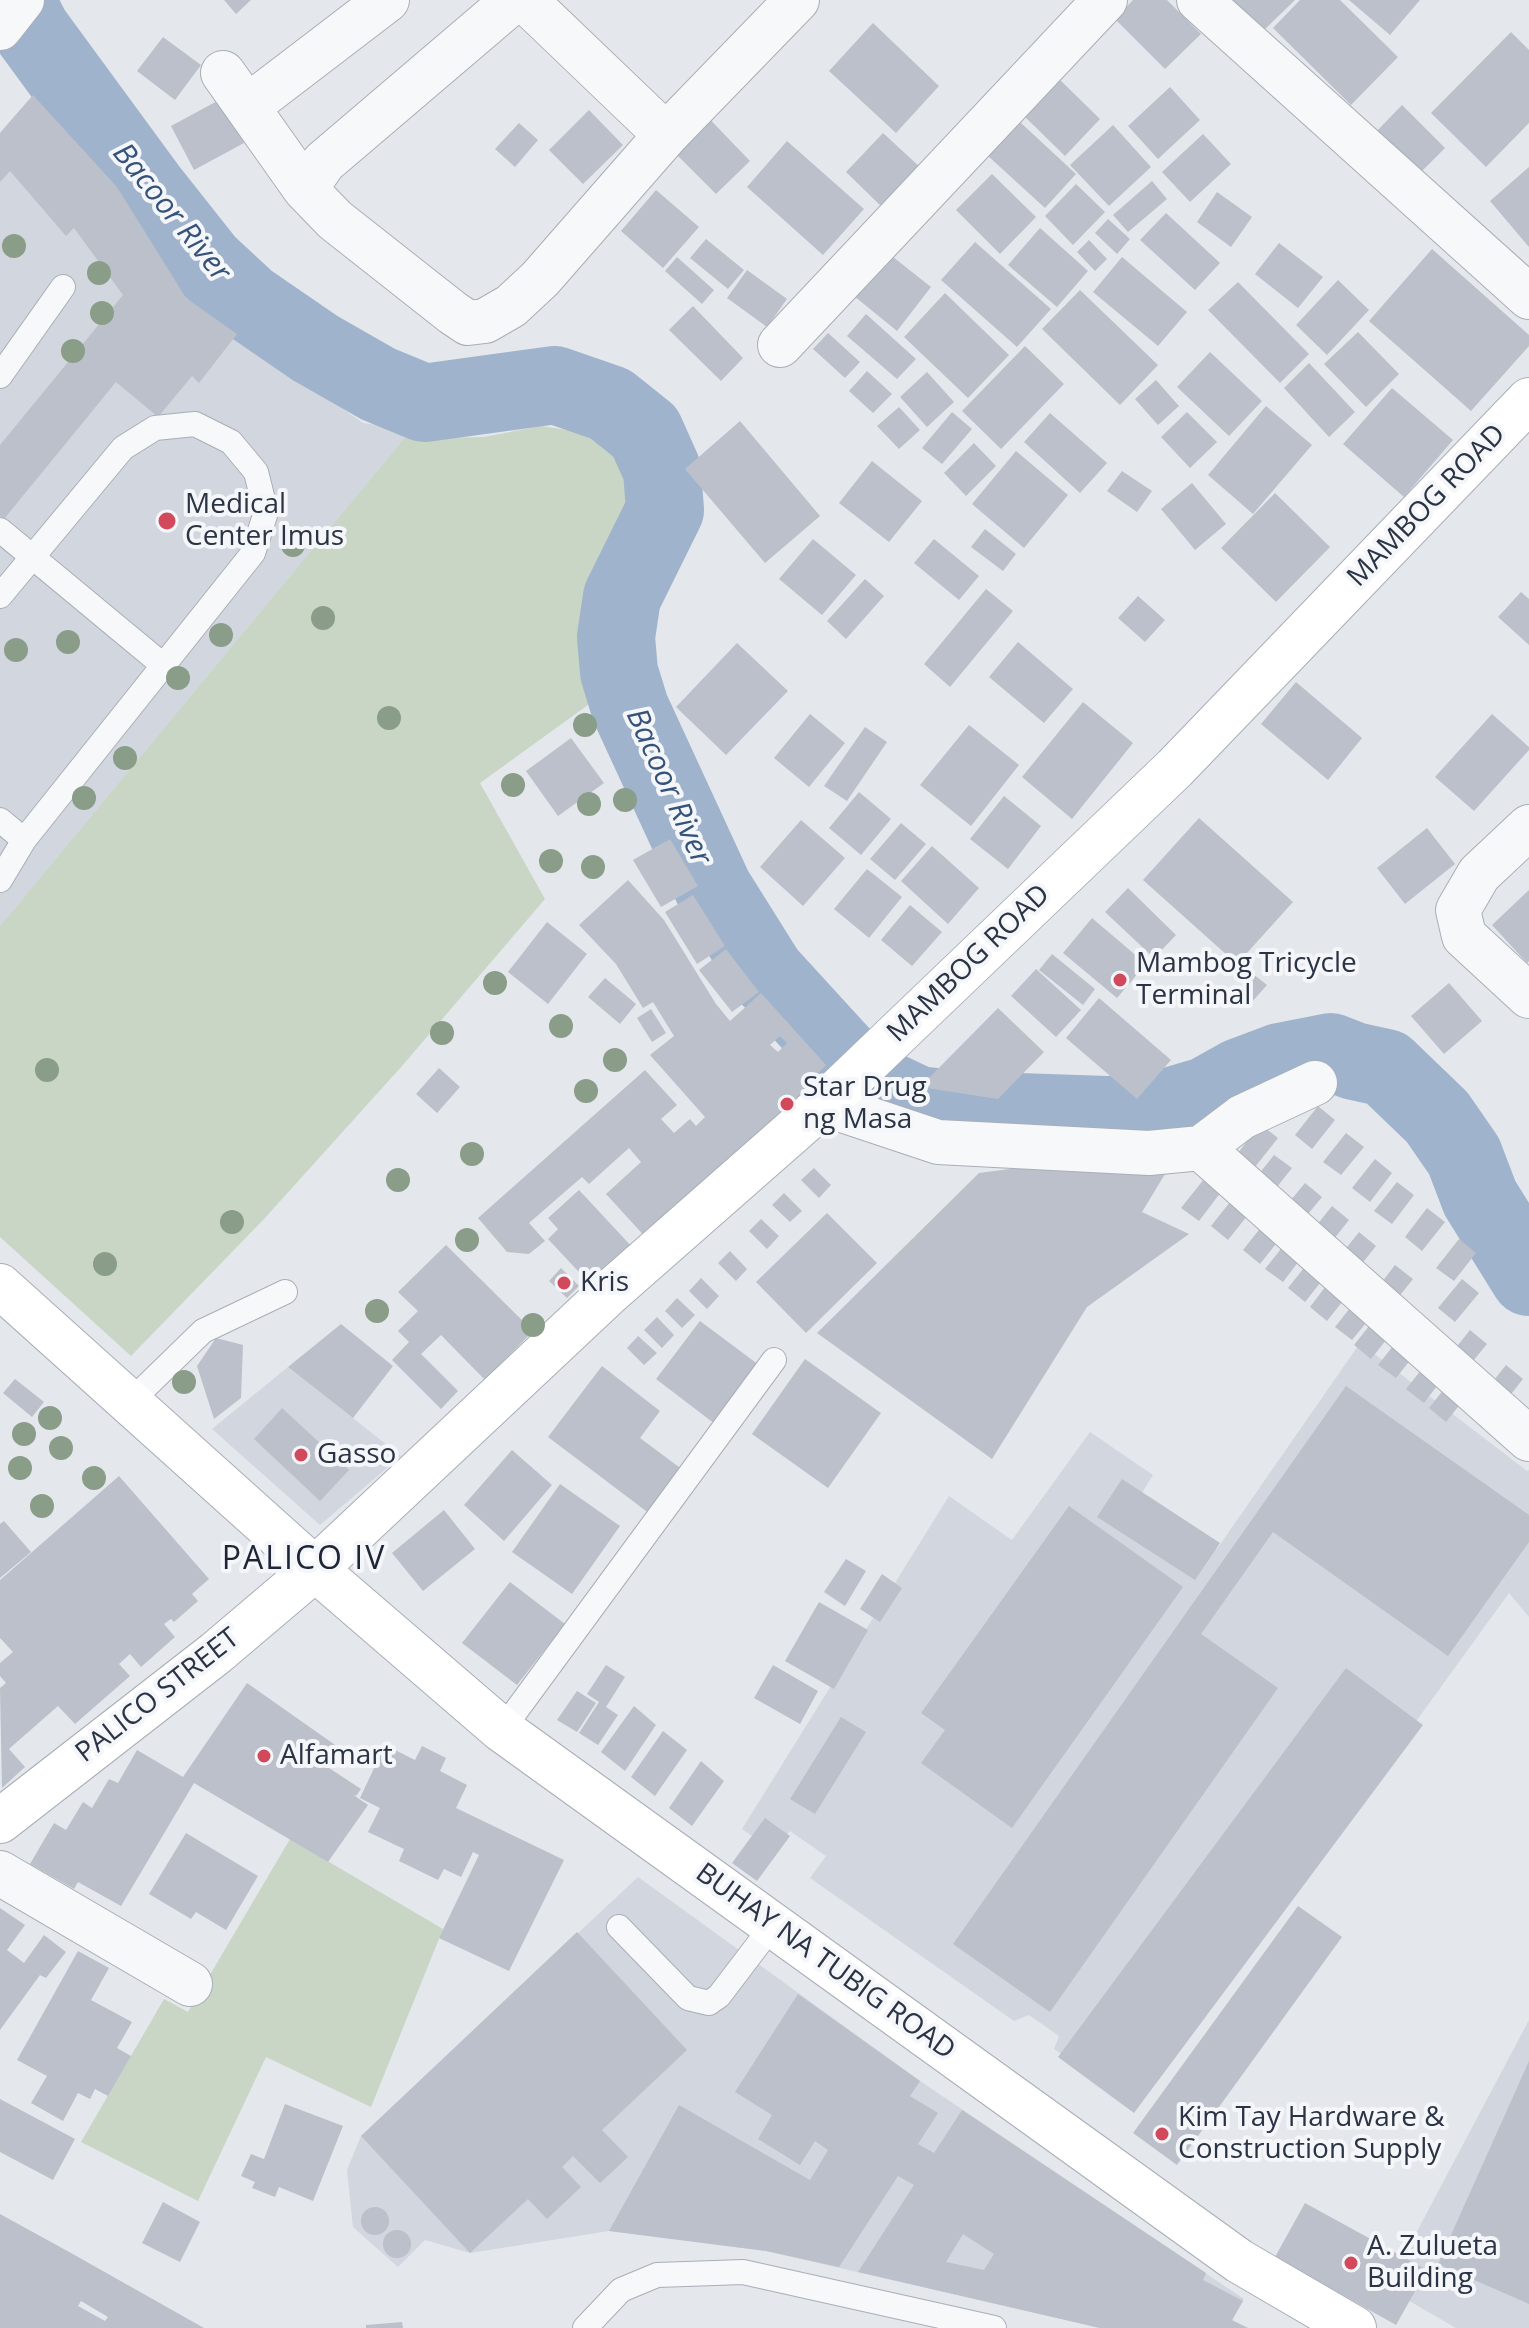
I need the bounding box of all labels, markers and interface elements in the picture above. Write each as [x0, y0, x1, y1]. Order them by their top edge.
water label: Bacoor River [104, 137, 238, 289]
street label: MAMBOG ROAD [1341, 418, 1513, 594]
place label: Medical Center Imus [185, 488, 344, 554]
marker: Medical Center Imus [156, 510, 178, 532]
water label: Bacoor River [618, 703, 718, 871]
street label: MAMBOG ROAD [881, 878, 1057, 1050]
place label: Mambog Tricycle Terminal [1136, 947, 1357, 1013]
marker: Mambog Tricycle Terminal [1111, 971, 1129, 989]
place label: Star Drug ng Masa [803, 1071, 927, 1137]
marker: Star Drug ng Masa [778, 1095, 796, 1113]
place label: Kris [580, 1266, 629, 1300]
marker: Kris [555, 1274, 573, 1292]
place label: Gasso [317, 1438, 396, 1472]
marker: Gasso [292, 1446, 310, 1464]
district label: PALICO IV [222, 1541, 386, 1579]
street label: PALICO STREET [70, 1622, 246, 1770]
place label: Alfamart [280, 1739, 393, 1773]
marker: Alfamart [255, 1747, 273, 1765]
street label: BUHAY NA TUBIG ROAD [689, 1857, 961, 2067]
place label: Kim Tay Hardware & Construction Supply [1178, 2101, 1445, 2167]
marker: Kim Tay Hardware & Construction Supply [1153, 2125, 1171, 2143]
place label: A. Zulueta Building [1367, 2230, 1498, 2296]
marker: A. Zulueta Building [1342, 2254, 1360, 2272]

